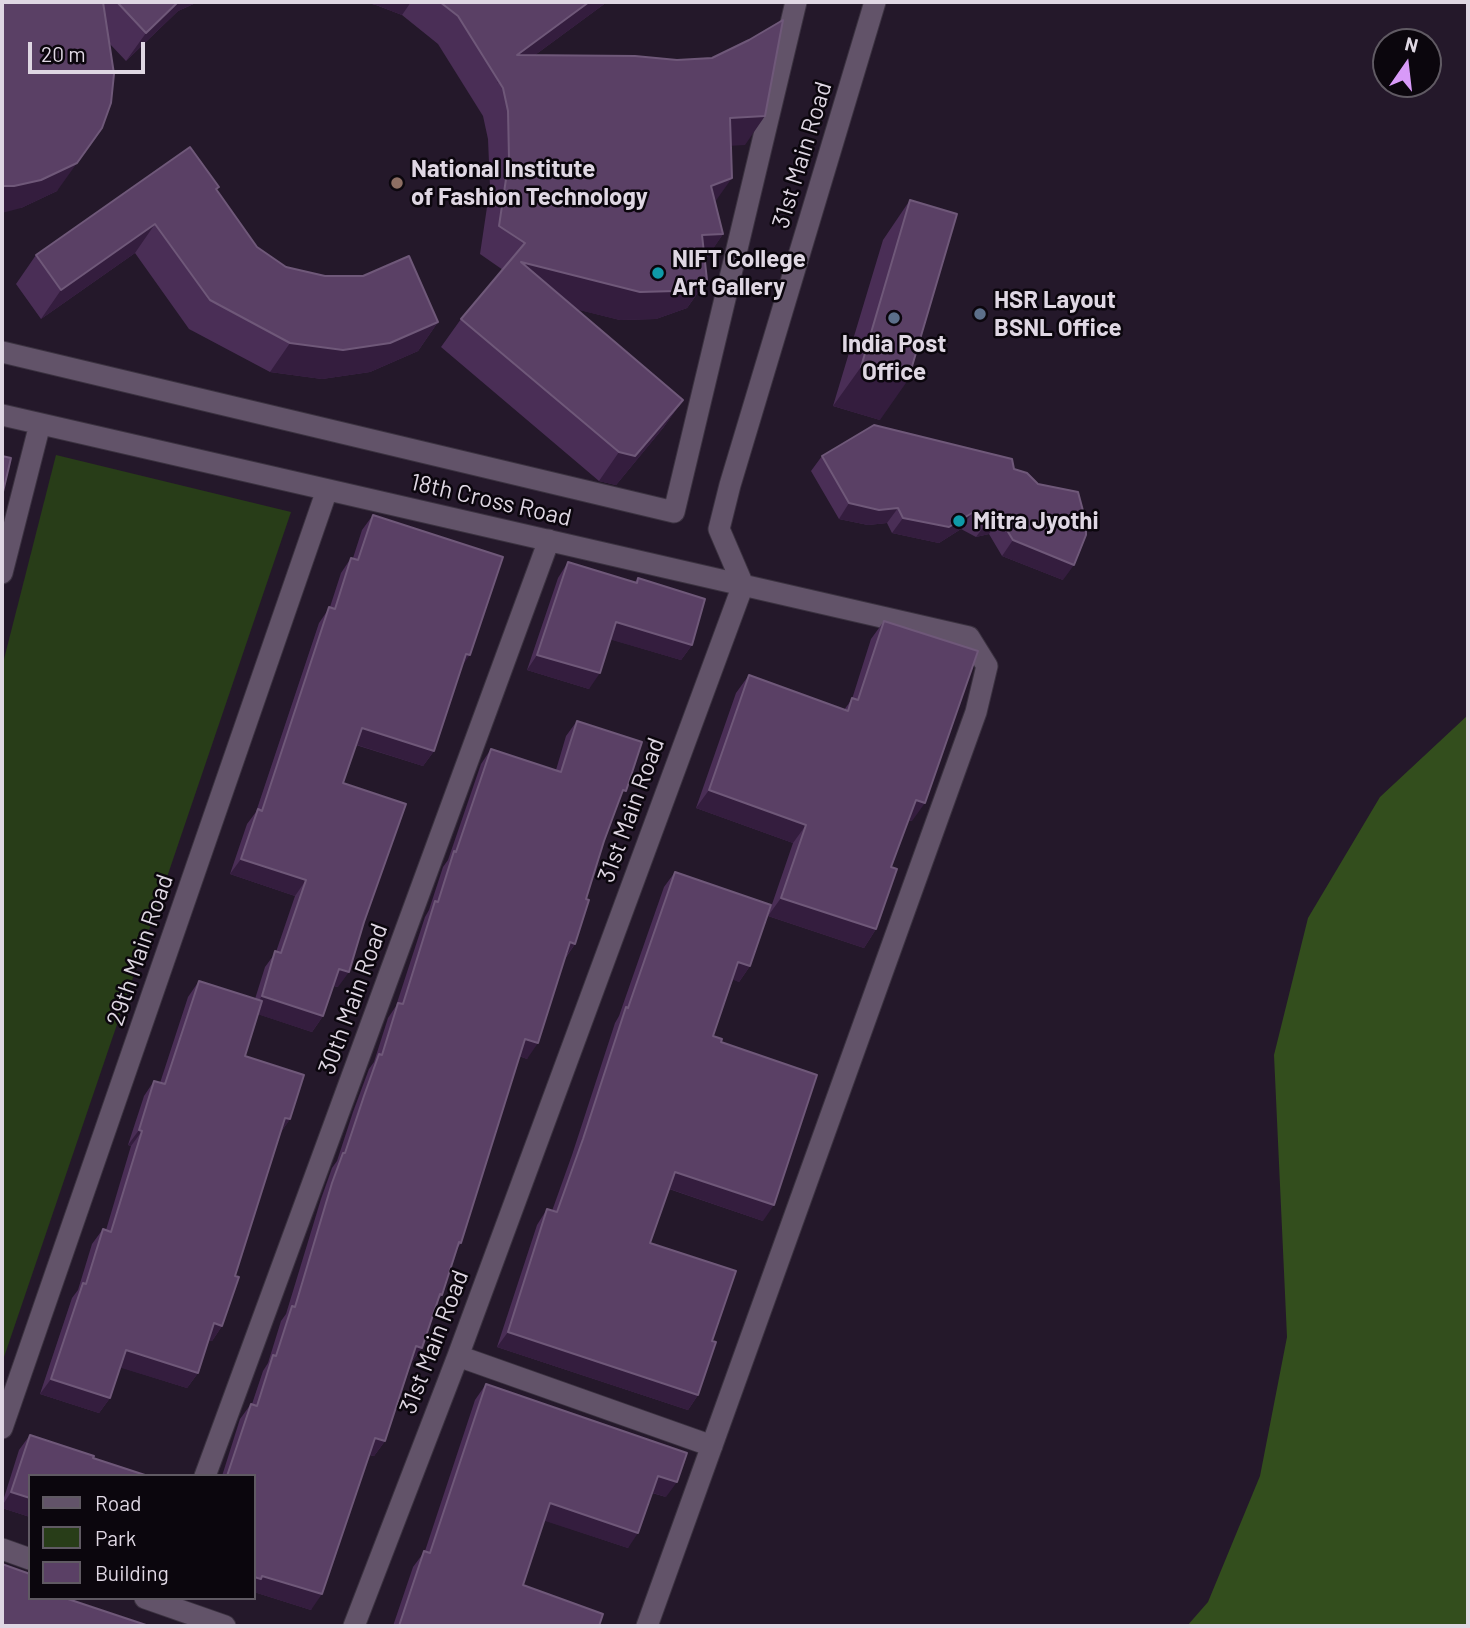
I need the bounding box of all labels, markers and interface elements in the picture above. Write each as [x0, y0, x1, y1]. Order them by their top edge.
scale bar [32, 28, 149, 72]
north arrow [1372, 28, 1442, 98]
text: N [1403, 31, 1421, 57]
text: 20 m [41, 41, 86, 66]
street label: 31st Main Road [766, 78, 838, 232]
place label: National Institute of Fashion Technology [411, 155, 648, 211]
marker: National Institute of Fashion Technology [389, 175, 405, 191]
place label: NIFT College Art Gallery [672, 245, 806, 301]
marker: NIFT College Art Gallery [650, 265, 666, 281]
place label: HSR Layout BSNL Office [994, 286, 1122, 342]
marker: HSR Layout BSNL Office [972, 306, 988, 322]
marker: India Post Office [886, 310, 902, 326]
place label: India Post Office [842, 330, 946, 386]
street label: 18th Cross Road [408, 467, 574, 533]
place label: Mitra Jyothi [973, 507, 1099, 535]
marker: Mitra Jyothi [951, 513, 967, 529]
street label: 31st Main Road [591, 734, 671, 886]
street label: 29th Main Road [101, 871, 179, 1029]
street label: 30th Main Road [312, 919, 394, 1079]
street label: 31st Main Road [393, 1266, 475, 1418]
legend [28, 1474, 256, 1600]
text: Road [95, 1490, 141, 1515]
text: Park [95, 1525, 136, 1550]
text: Building [95, 1560, 169, 1585]

